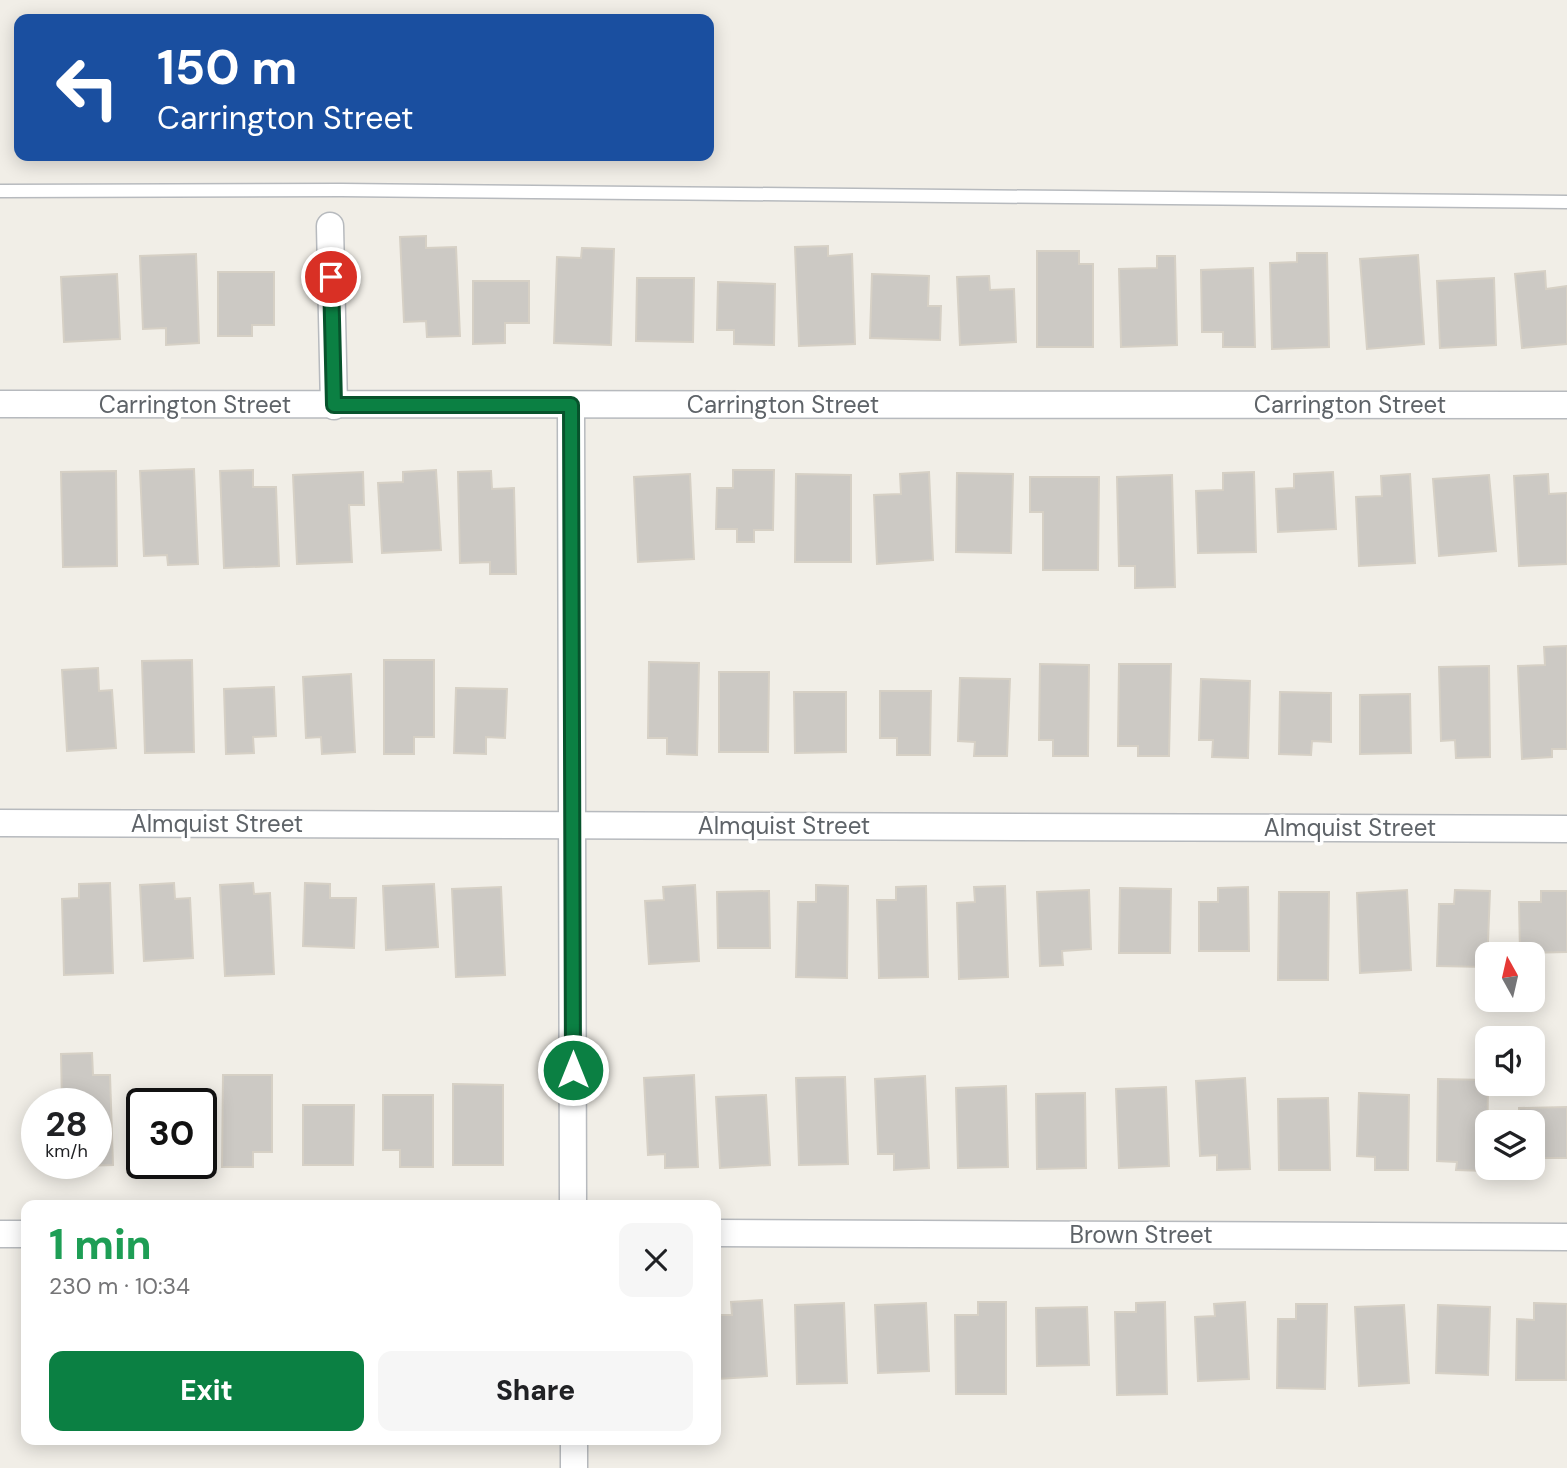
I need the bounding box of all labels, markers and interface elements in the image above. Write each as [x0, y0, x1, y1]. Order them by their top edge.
text: 150 m [157, 35, 297, 99]
icon: left [42, 42, 133, 133]
text: Carrington Street [157, 97, 414, 139]
pin [301, 247, 361, 307]
icon: arrive [312, 258, 350, 296]
street label: Carrington Street [99, 389, 291, 420]
street label: Carrington Street [687, 389, 879, 420]
street label: Carrington Street [1254, 389, 1446, 420]
street label: Almquist Street [131, 808, 303, 839]
street label: Almquist Street [698, 810, 870, 841]
street label: Almquist Street [1264, 812, 1436, 843]
north arrow [1475, 942, 1545, 1012]
map controls [1475, 942, 1545, 1180]
button: sound [1475, 1026, 1545, 1096]
position arrow [536, 1033, 610, 1107]
speed limit sign: 30 [126, 1088, 217, 1179]
text: 28 [45, 1101, 88, 1147]
button: layers [1475, 1110, 1545, 1180]
text: km/h [45, 1139, 88, 1163]
text: 1 min [49, 1217, 152, 1272]
street label: Brown Street [1069, 1219, 1213, 1250]
button: close [619, 1223, 693, 1297]
text: 230 m · 10:34 [49, 1271, 190, 1301]
button: Exit [49, 1351, 364, 1431]
button: Share [378, 1351, 693, 1431]

